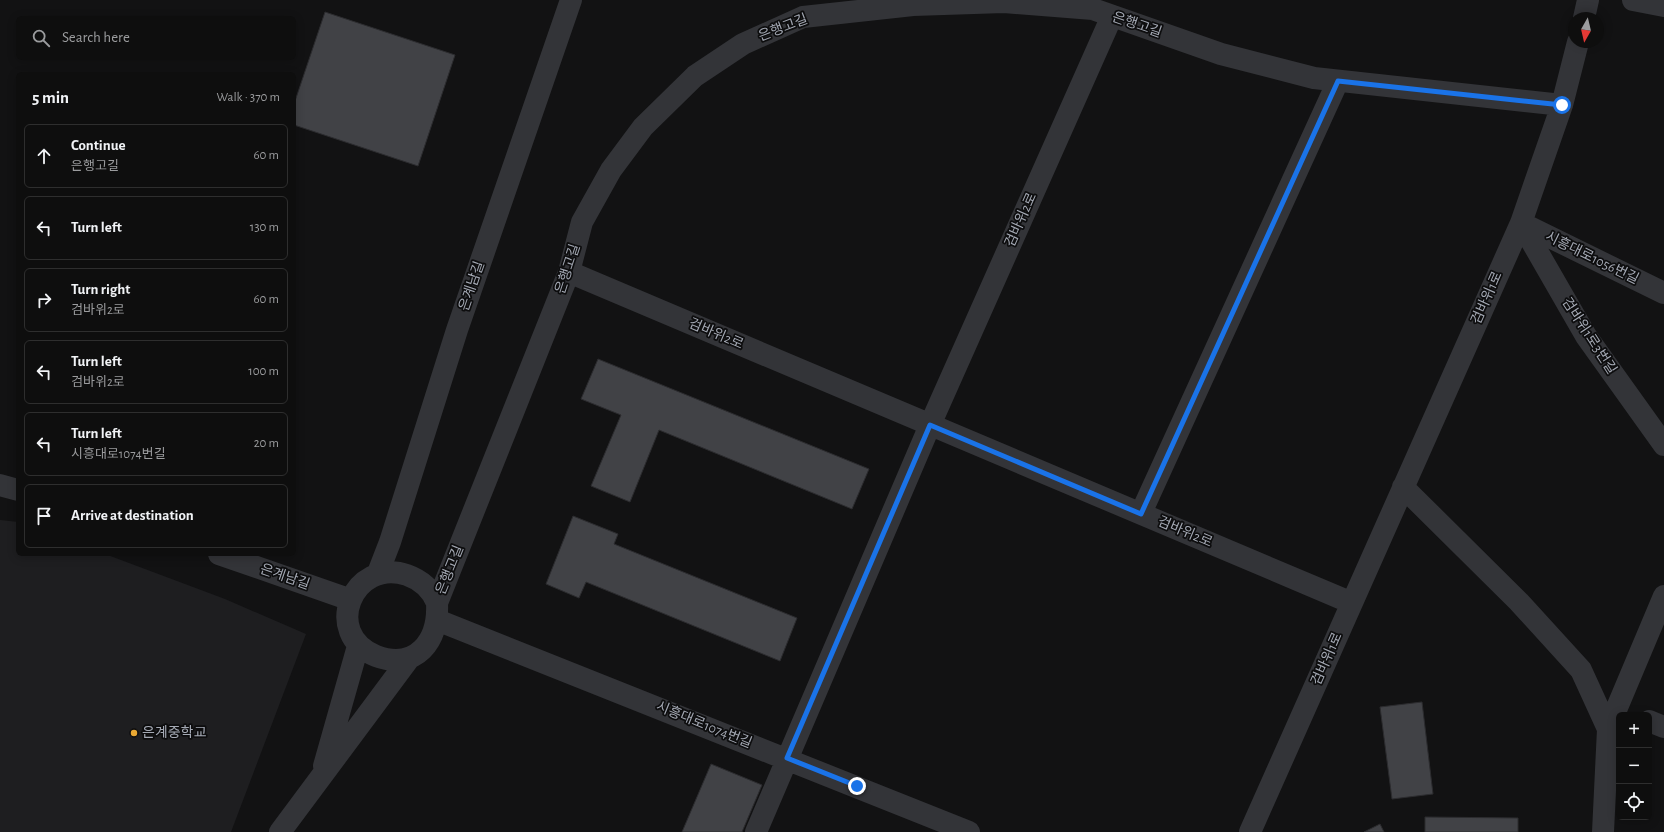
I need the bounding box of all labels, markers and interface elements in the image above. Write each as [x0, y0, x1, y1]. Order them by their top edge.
street label: 은행고길 [1110, 9, 1164, 40]
street label: 은행고길 [756, 11, 810, 44]
north arrow [1568, 12, 1604, 48]
search box [16, 16, 296, 60]
icon: search [30, 27, 52, 49]
text: Search here [62, 30, 130, 45]
text: 5 min [32, 89, 69, 106]
text: Walk · 370 m [216, 91, 280, 104]
route start [1553, 96, 1571, 114]
text: Continue [71, 138, 126, 153]
icon: ahead [33, 145, 55, 167]
text: 60 m [253, 149, 279, 162]
text: 은행고길 [71, 160, 119, 173]
street label: 검바위2로 [1002, 190, 1039, 249]
icon: left [33, 217, 55, 239]
text: Turn left [71, 220, 122, 235]
text: 130 m [250, 221, 279, 234]
street label: 시흥대로1056번길 [1543, 228, 1641, 287]
street label: 은행고길 [552, 242, 583, 296]
street label: 은계남길 [456, 259, 487, 313]
street label: 검바위1로 [1468, 269, 1505, 327]
text: Turn right [71, 282, 130, 297]
icon: right [33, 289, 55, 311]
text: 60 m [253, 293, 279, 306]
street label: 검바위1로3번길 [1559, 295, 1620, 377]
text: 검바위2로 [71, 304, 125, 317]
street label: 검바위2로 [687, 315, 746, 352]
text: Turn left [71, 354, 122, 369]
icon: left [33, 361, 55, 383]
text: 100 m [248, 365, 279, 378]
text: 검바위2로 [71, 376, 125, 389]
text: Turn left [71, 426, 122, 441]
icon: left [33, 433, 55, 455]
text: 20 m [254, 437, 279, 450]
text: 시흥대로1074번길 [71, 448, 166, 461]
icon: arrive [33, 505, 55, 527]
text: Arrive at destination [71, 508, 194, 523]
street label: 검바위2로 [1156, 513, 1215, 550]
street label: 은행고길 [433, 543, 466, 597]
street label: 은계남길 [258, 561, 312, 592]
street label: 검바위1로 [1308, 630, 1345, 688]
street label: 시흥대로1074번길 [654, 698, 754, 751]
map controls [1616, 712, 1652, 820]
button: + [1616, 712, 1652, 748]
place label: 은계중학교 [142, 724, 207, 740]
marker: 은계중학교 [129, 728, 139, 738]
button: − [1616, 748, 1652, 784]
route end [848, 777, 866, 795]
button: locate [1616, 784, 1652, 820]

